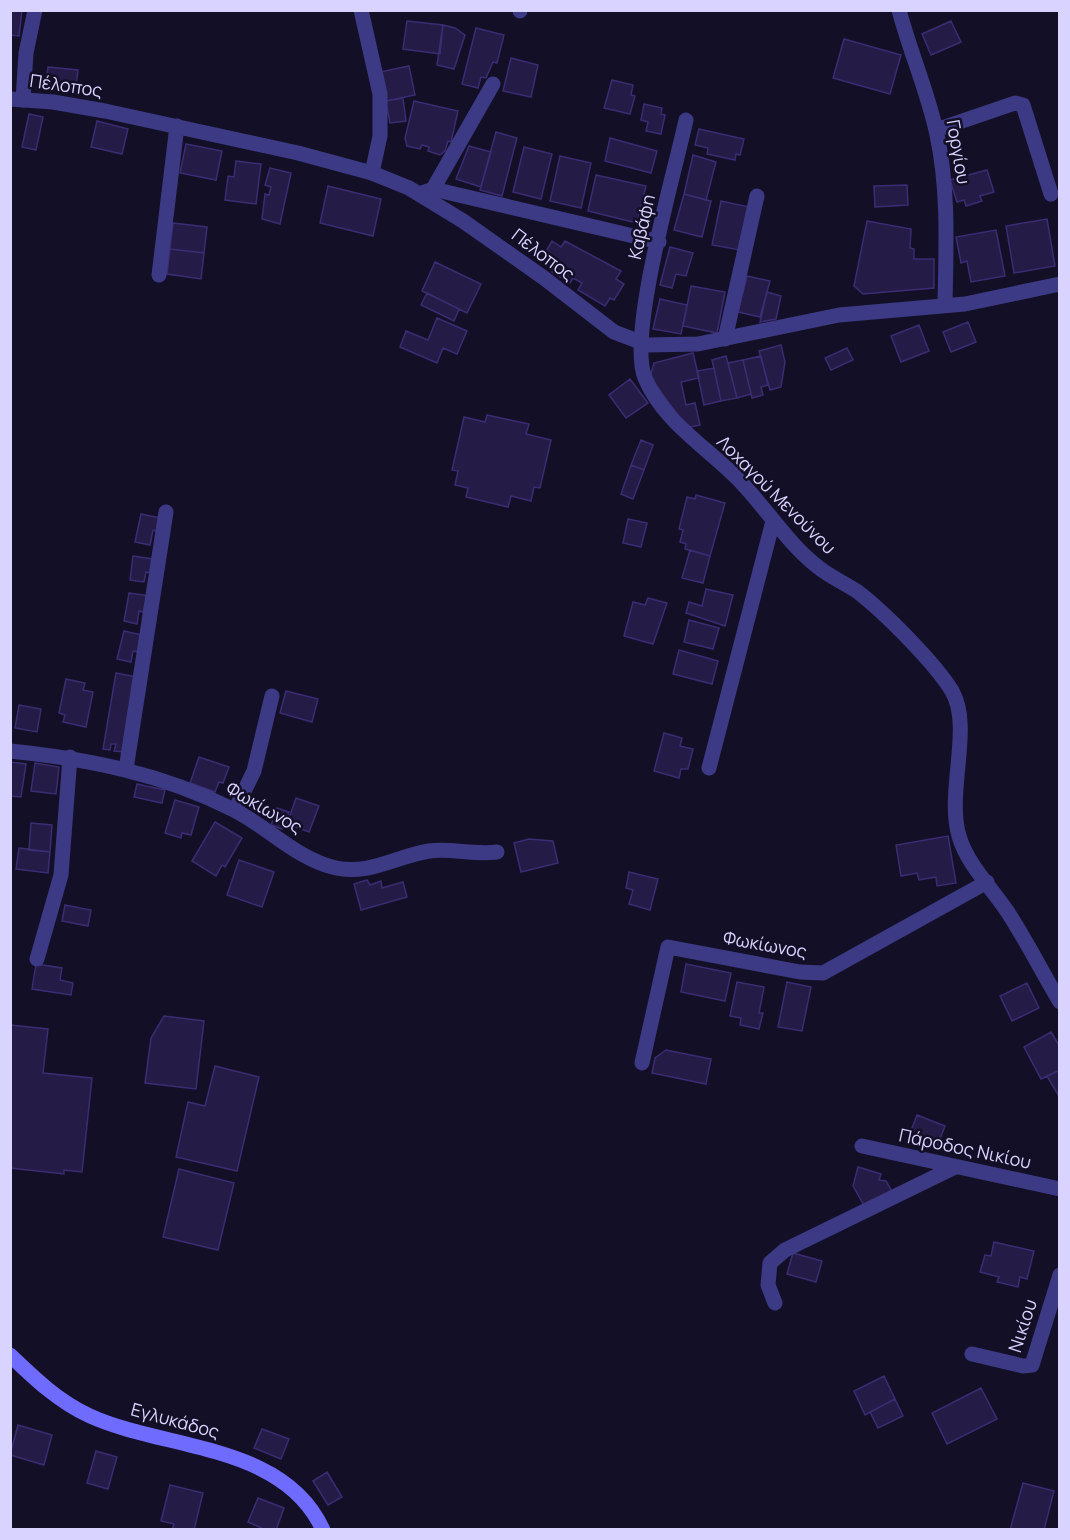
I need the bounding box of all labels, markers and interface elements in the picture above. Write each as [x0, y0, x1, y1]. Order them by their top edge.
street label: Πέλοπος [28, 68, 104, 102]
street label: Γοργίου [942, 118, 976, 186]
street label: Καβάφη [622, 192, 660, 262]
street label: Πέλοπος [507, 223, 580, 286]
street label: Λοχαγού Μενούνου [712, 430, 841, 559]
street label: Φωκίωνος [222, 776, 307, 839]
street label: Φωκίωνος [721, 925, 809, 963]
street label: Πάροδος Νικίου [897, 1122, 1033, 1174]
street label: Νικίου [1002, 1296, 1042, 1355]
street label: Εγλυκάδος [129, 1397, 222, 1443]

